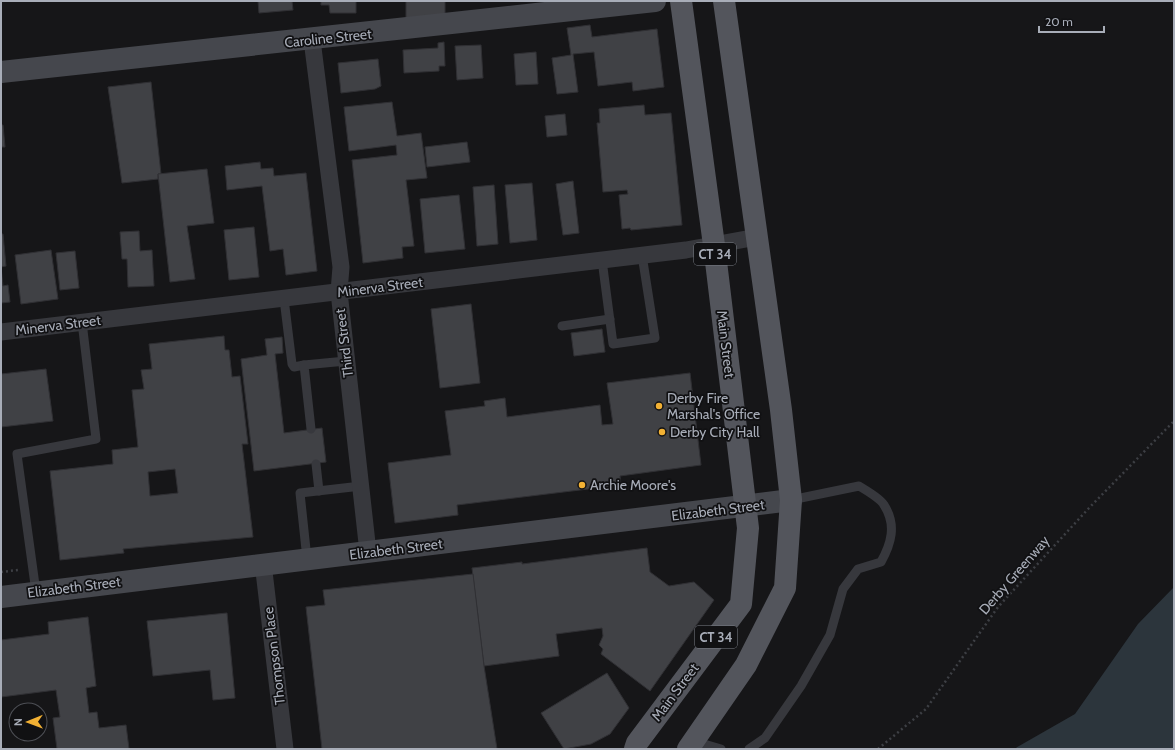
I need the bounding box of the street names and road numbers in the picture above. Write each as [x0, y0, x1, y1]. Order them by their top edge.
street label: Caroline Street [283, 24, 373, 52]
road number: CT 34 [694, 243, 736, 265]
street label: Minerva Street [336, 273, 424, 301]
street label: Third Street [331, 307, 357, 378]
street label: Main Street [713, 309, 739, 379]
street label: Minerva Street [14, 311, 102, 339]
street label: Elizabeth Street [670, 495, 766, 525]
street label: Derby Greenway [975, 532, 1053, 618]
street label: Elizabeth Street [348, 534, 444, 564]
street label: Elizabeth Street [26, 572, 122, 602]
street label: Thompson Place [259, 606, 289, 706]
road number: CT 34 [695, 626, 737, 648]
street label: Main Street [647, 659, 703, 725]

